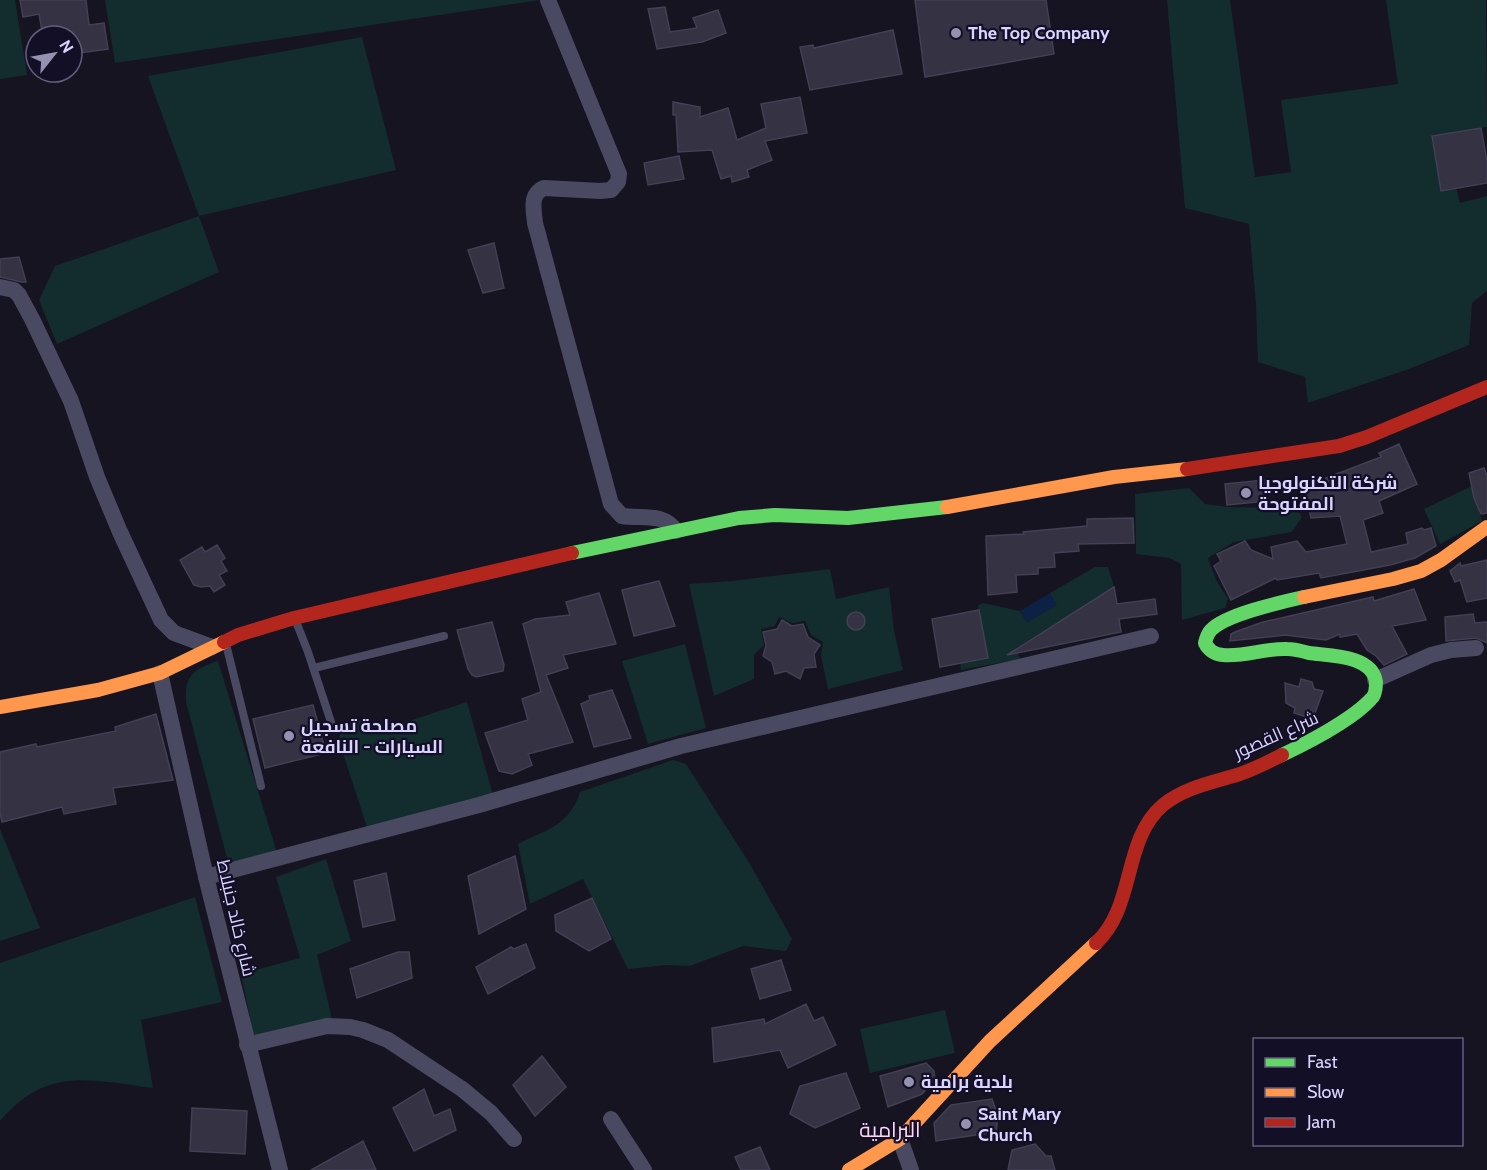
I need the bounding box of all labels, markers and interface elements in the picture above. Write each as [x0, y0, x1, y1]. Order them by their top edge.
place label: The Top Company [968, 22, 1110, 44]
north arrow [24, 24, 84, 84]
marker: The Top Company [949, 26, 963, 40]
text: N [55, 37, 77, 56]
place label: شركة التكنولوجيا المفتوحة [1258, 472, 1397, 515]
marker: شركة التكنولوجيا المفتوحة [1239, 486, 1253, 500]
street label: شراع القصور [1229, 707, 1322, 765]
place label: مصلحة تسجيل السيارات - النافعة [301, 715, 443, 758]
marker: مصلحة تسجيل السيارات - النافعة [282, 729, 296, 743]
street label: شارع خالد جنبلاط [211, 857, 260, 979]
legend [1253, 1038, 1463, 1146]
text: Fast [1307, 1051, 1338, 1073]
place label: بلدية برامية [921, 1071, 1013, 1093]
marker: بلدية برامية [902, 1075, 916, 1089]
text: Slow [1307, 1081, 1344, 1103]
place label: Saint Mary Church [978, 1103, 1062, 1146]
text: Jam [1306, 1111, 1336, 1133]
district label: البرامية [859, 1117, 921, 1142]
marker: Saint Mary Church [959, 1117, 973, 1131]

